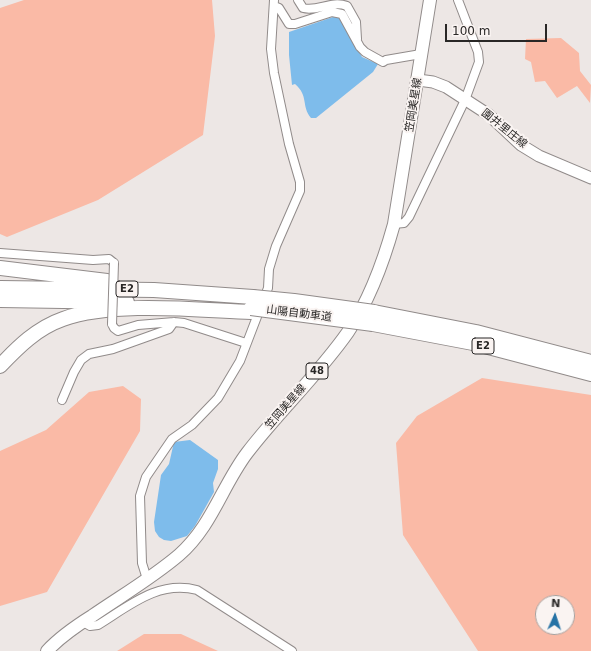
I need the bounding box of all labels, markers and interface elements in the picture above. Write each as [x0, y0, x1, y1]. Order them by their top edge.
scale bar [447, 16, 549, 42]
text: 100 m [452, 24, 490, 38]
street label: 笠岡美星線 [403, 77, 425, 133]
street label: 園井里庄線 [478, 107, 530, 151]
road number: E2 [116, 281, 138, 297]
street label: 山陽自動車道 [265, 303, 333, 325]
road number: E2 [472, 338, 494, 354]
road number: 48 [306, 363, 328, 379]
street label: 笠岡美星線 [263, 382, 309, 432]
north arrow [535, 595, 575, 635]
text: N [551, 597, 561, 610]

